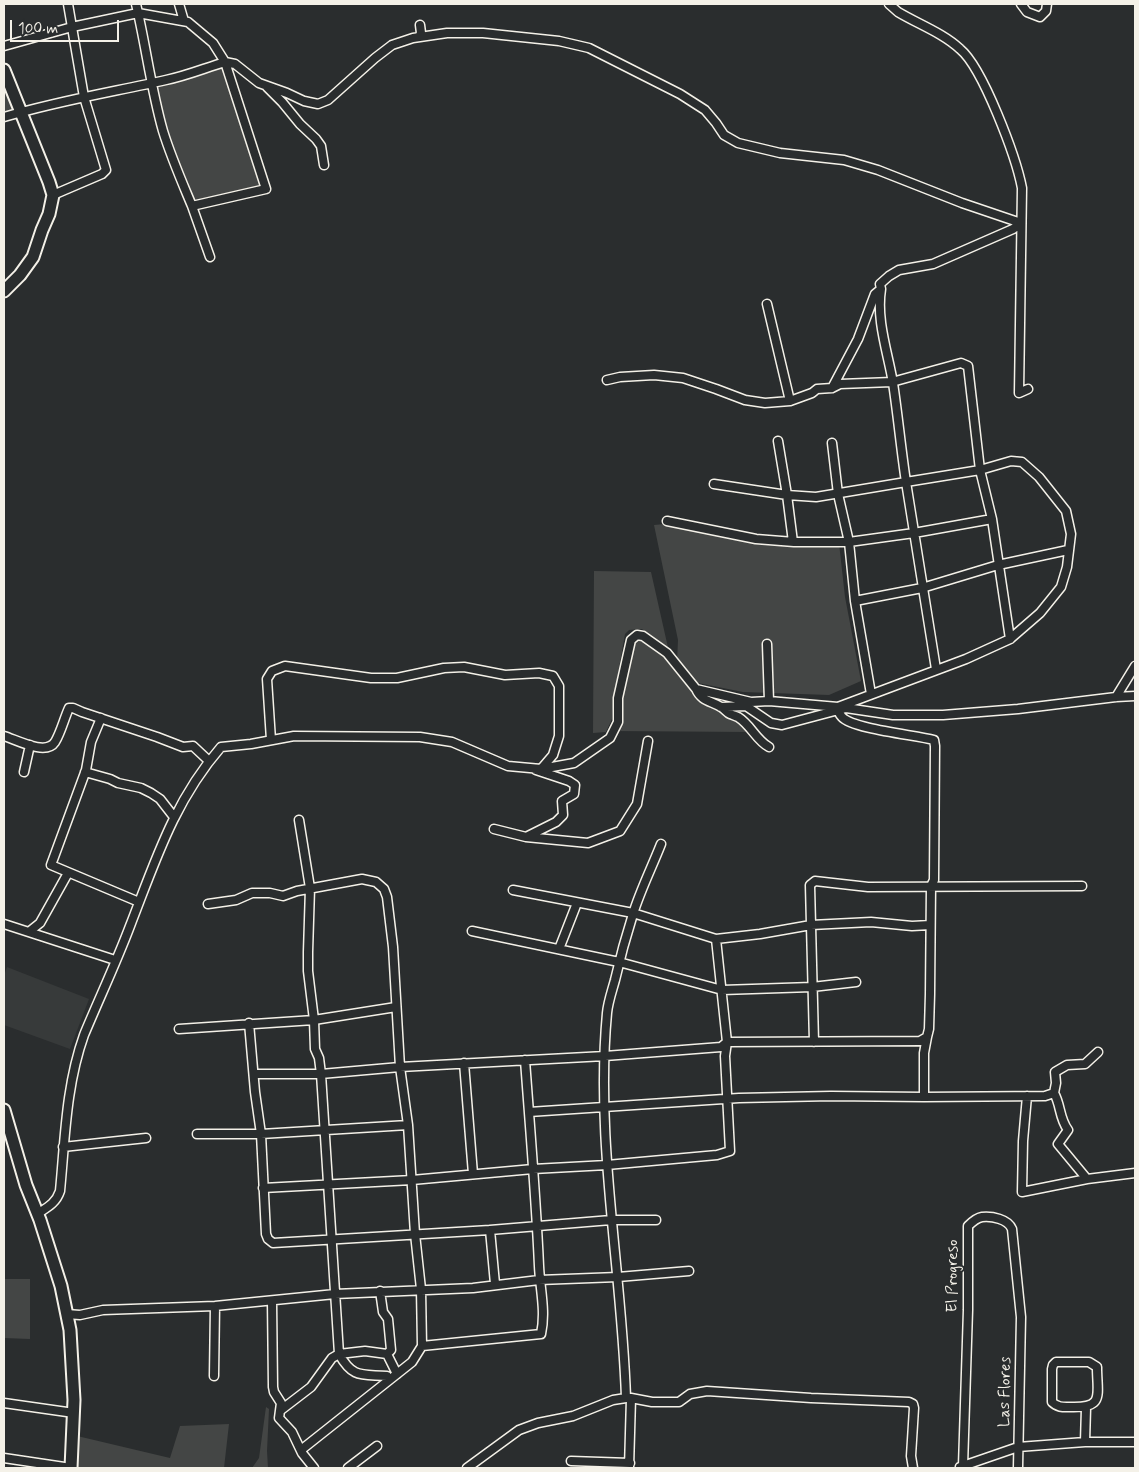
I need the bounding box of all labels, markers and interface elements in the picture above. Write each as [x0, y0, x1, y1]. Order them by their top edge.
scale bar [12, 10, 121, 42]
text: 100 m [18, 19, 58, 39]
street label: El Progreso [944, 1239, 964, 1313]
street label: Las Flores [996, 1357, 1016, 1427]

